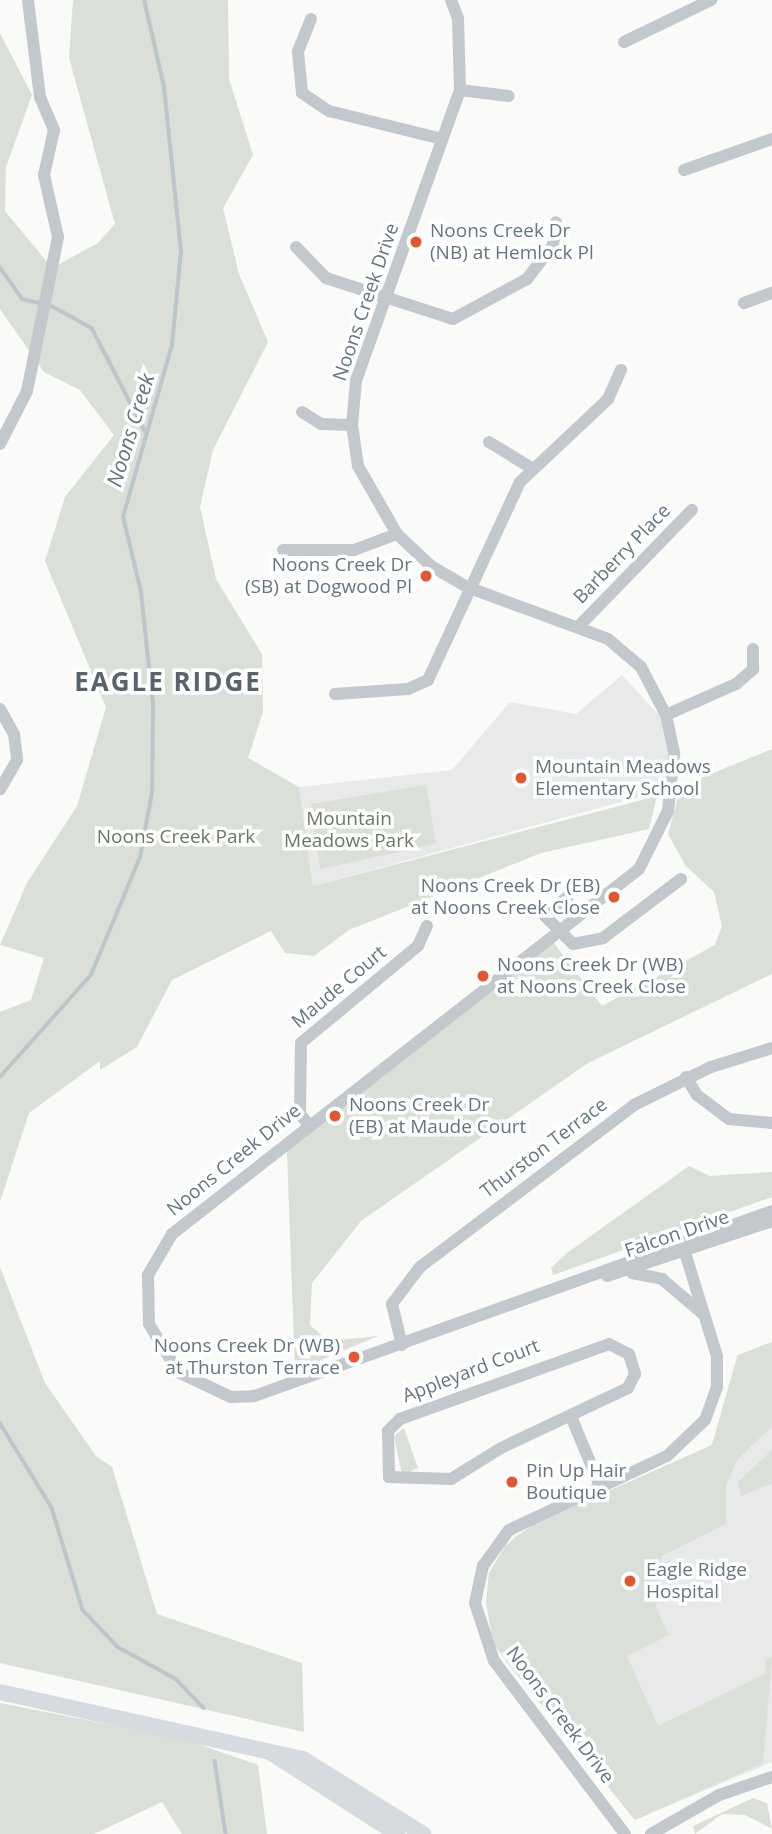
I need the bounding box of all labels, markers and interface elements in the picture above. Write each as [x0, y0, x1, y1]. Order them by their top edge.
street label: Noons Creek Drive [328, 220, 404, 384]
place label: Noons Creek Dr (NB) at Hemlock Pl [430, 220, 594, 264]
marker: Noons Creek Dr (NB) at Hemlock Pl [408, 234, 424, 250]
water label: Noons Creek [101, 370, 159, 490]
street label: Barberry Place [569, 500, 675, 608]
place label: Noons Creek Dr (SB) at Dogwood Pl [245, 554, 412, 598]
marker: Noons Creek Dr (SB) at Dogwood Pl [418, 568, 434, 584]
district label: EAGLE RIDGE [76, 666, 260, 698]
place label: Mountain Meadows Elementary School [535, 756, 711, 800]
marker: Mountain Meadows Elementary School [513, 770, 529, 786]
park label: Mountain Meadows Park [284, 808, 414, 852]
park label: Noons Creek Park [97, 826, 255, 848]
place label: Noons Creek Dr (EB) at Noons Creek Close [411, 875, 600, 919]
marker: Noons Creek Dr (EB) at Noons Creek Close [606, 889, 622, 905]
street label: Maude Court [287, 941, 391, 1033]
place label: Noons Creek Dr (WB) at Noons Creek Close [497, 954, 686, 998]
marker: Noons Creek Dr (WB) at Noons Creek Close [475, 968, 491, 984]
street label: Thurston Terrace [476, 1093, 612, 1203]
place label: Noons Creek Dr (EB) at Maude Court [349, 1094, 526, 1138]
street label: Noons Creek Drive [163, 1099, 305, 1221]
marker: Noons Creek Dr (EB) at Maude Court [327, 1108, 343, 1124]
street label: Falcon Drive [622, 1206, 732, 1262]
street label: Appleyard Court [399, 1334, 543, 1408]
place label: Noons Creek Dr (WB) at Thurston Terrace [154, 1335, 340, 1379]
marker: Noons Creek Dr (WB) at Thurston Terrace [346, 1349, 362, 1365]
place label: Pin Up Hair Boutique [526, 1460, 626, 1504]
marker: Pin Up Hair Boutique [504, 1474, 520, 1490]
place label: Eagle Ridge Hospital [646, 1559, 747, 1603]
marker: Eagle Ridge Hospital [620, 1571, 640, 1591]
street label: Noons Creek Drive [501, 1642, 619, 1788]

